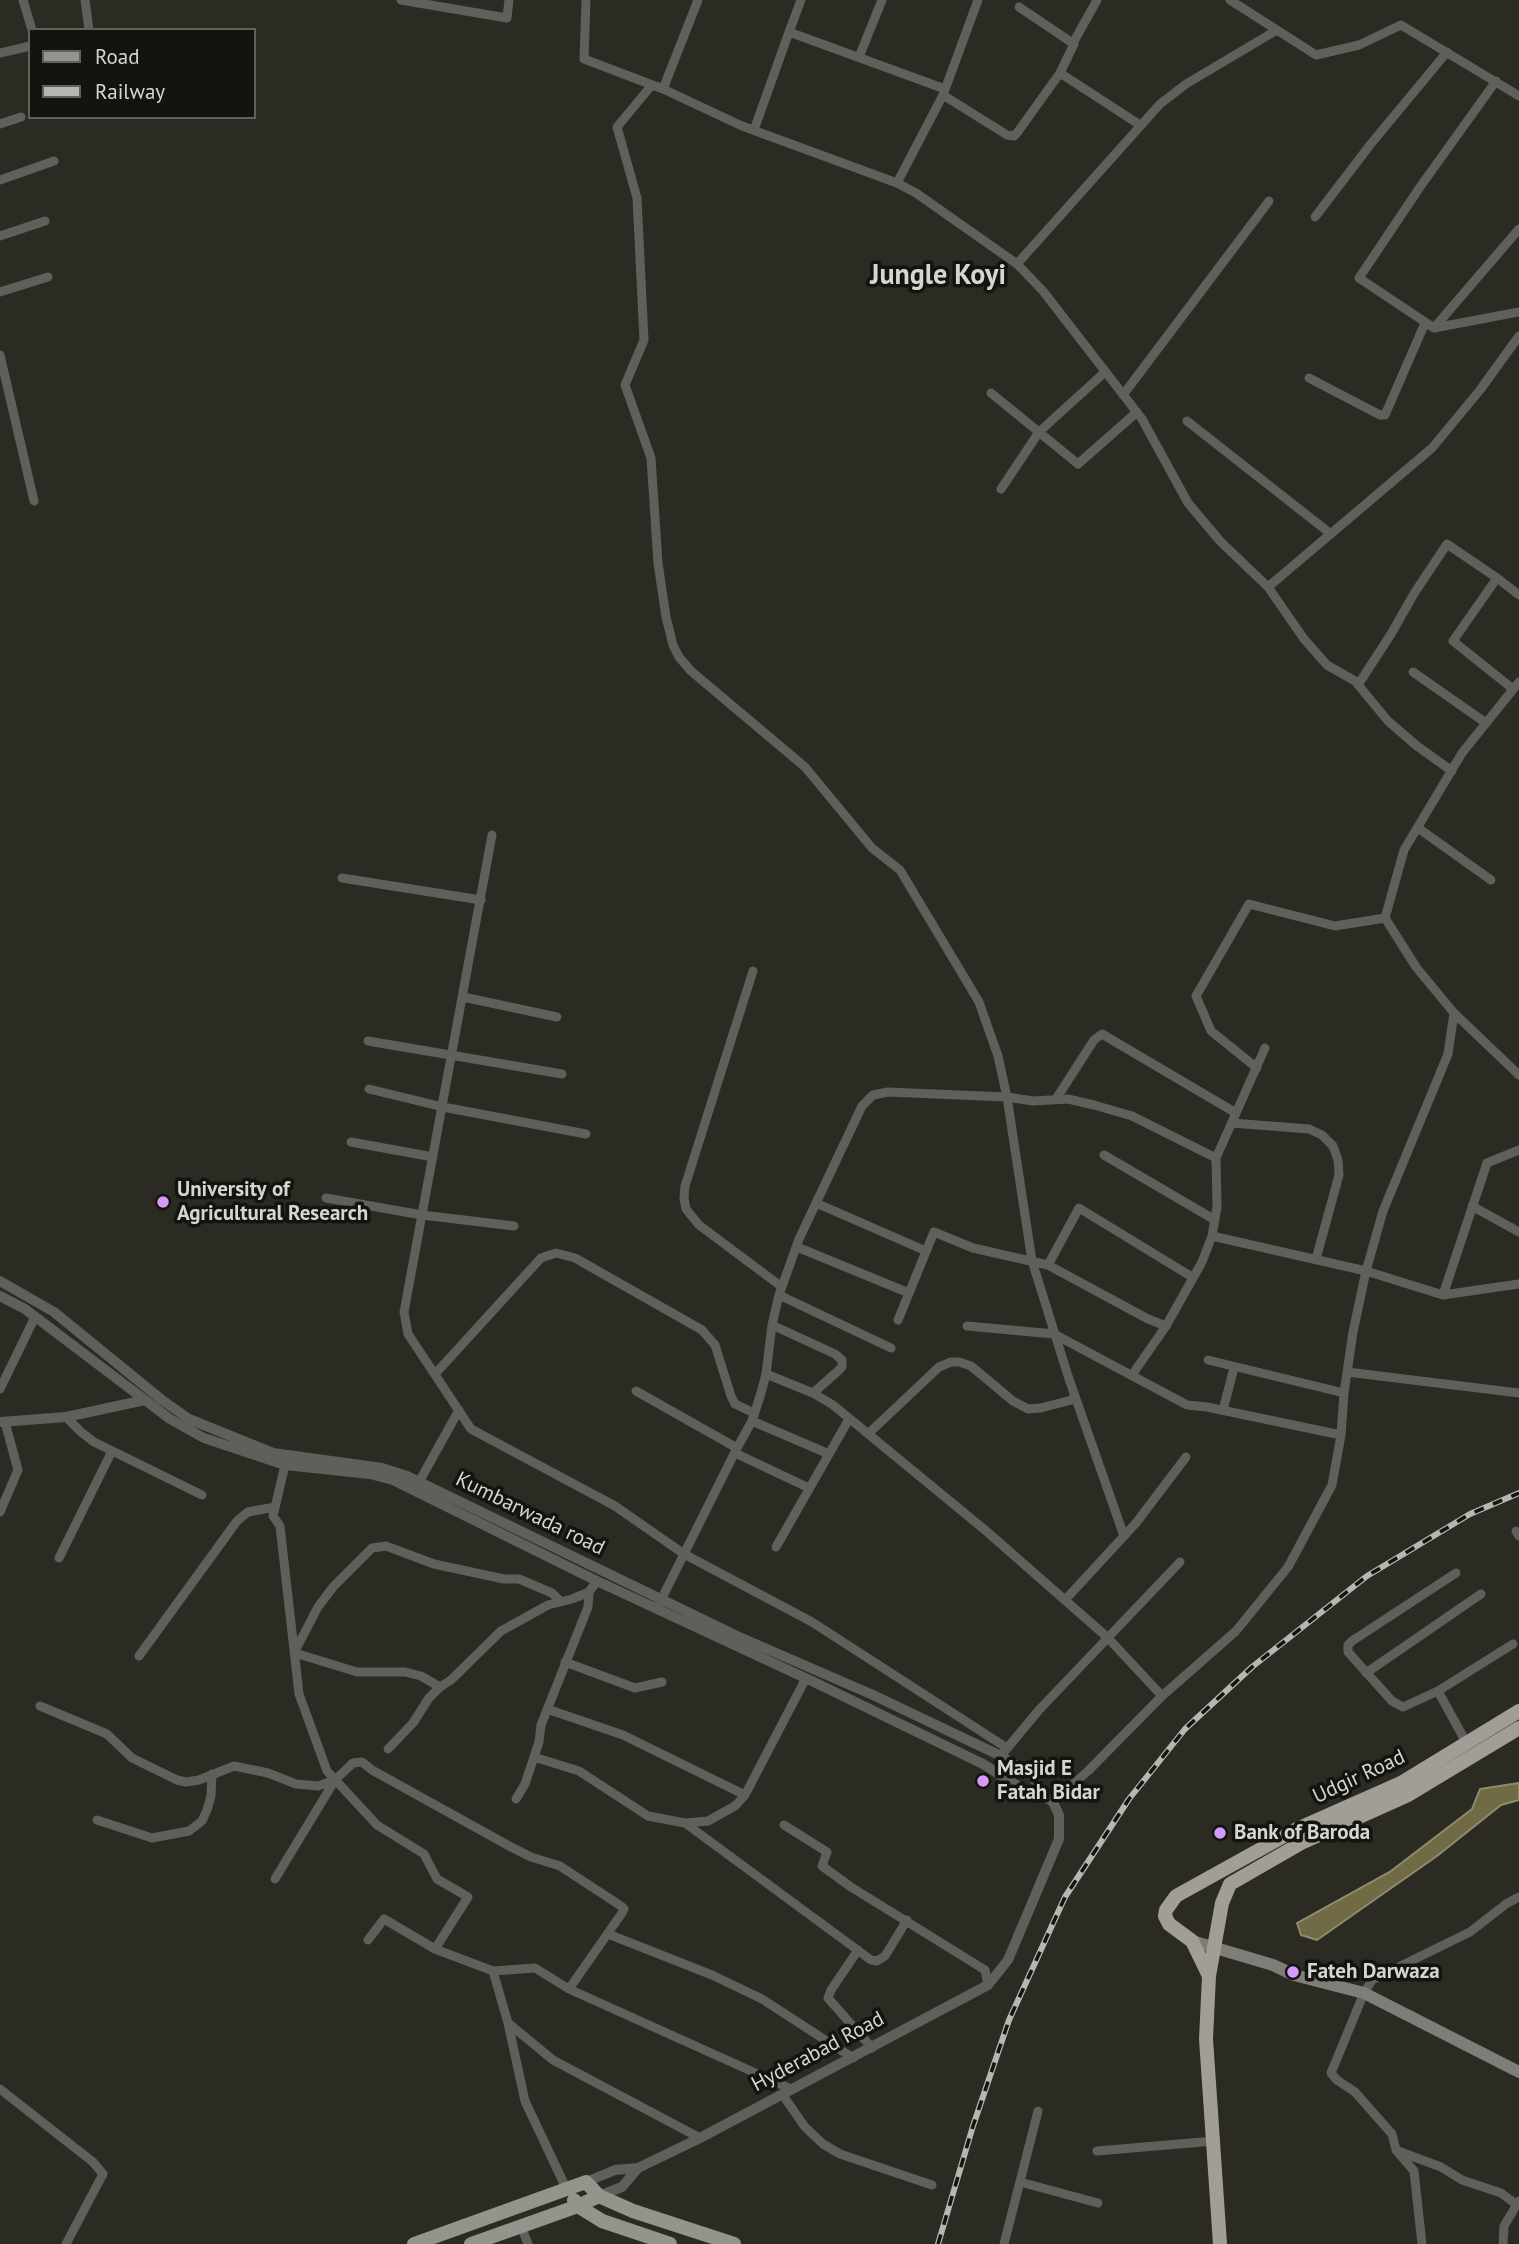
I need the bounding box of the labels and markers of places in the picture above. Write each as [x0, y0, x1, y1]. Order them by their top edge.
place label: University of Agricultural Research [177, 1177, 368, 1227]
marker: University of Agricultural Research [155, 1194, 171, 1210]
place label: Masjid E Fatah Bidar [997, 1756, 1100, 1806]
marker: Masjid E Fatah Bidar [975, 1773, 991, 1789]
place label: Bank of Baroda [1234, 1820, 1370, 1846]
marker: Bank of Baroda [1212, 1825, 1228, 1841]
place label: Fateh Darwaza [1307, 1959, 1440, 1985]
marker: Fateh Darwaza [1285, 1964, 1301, 1980]

